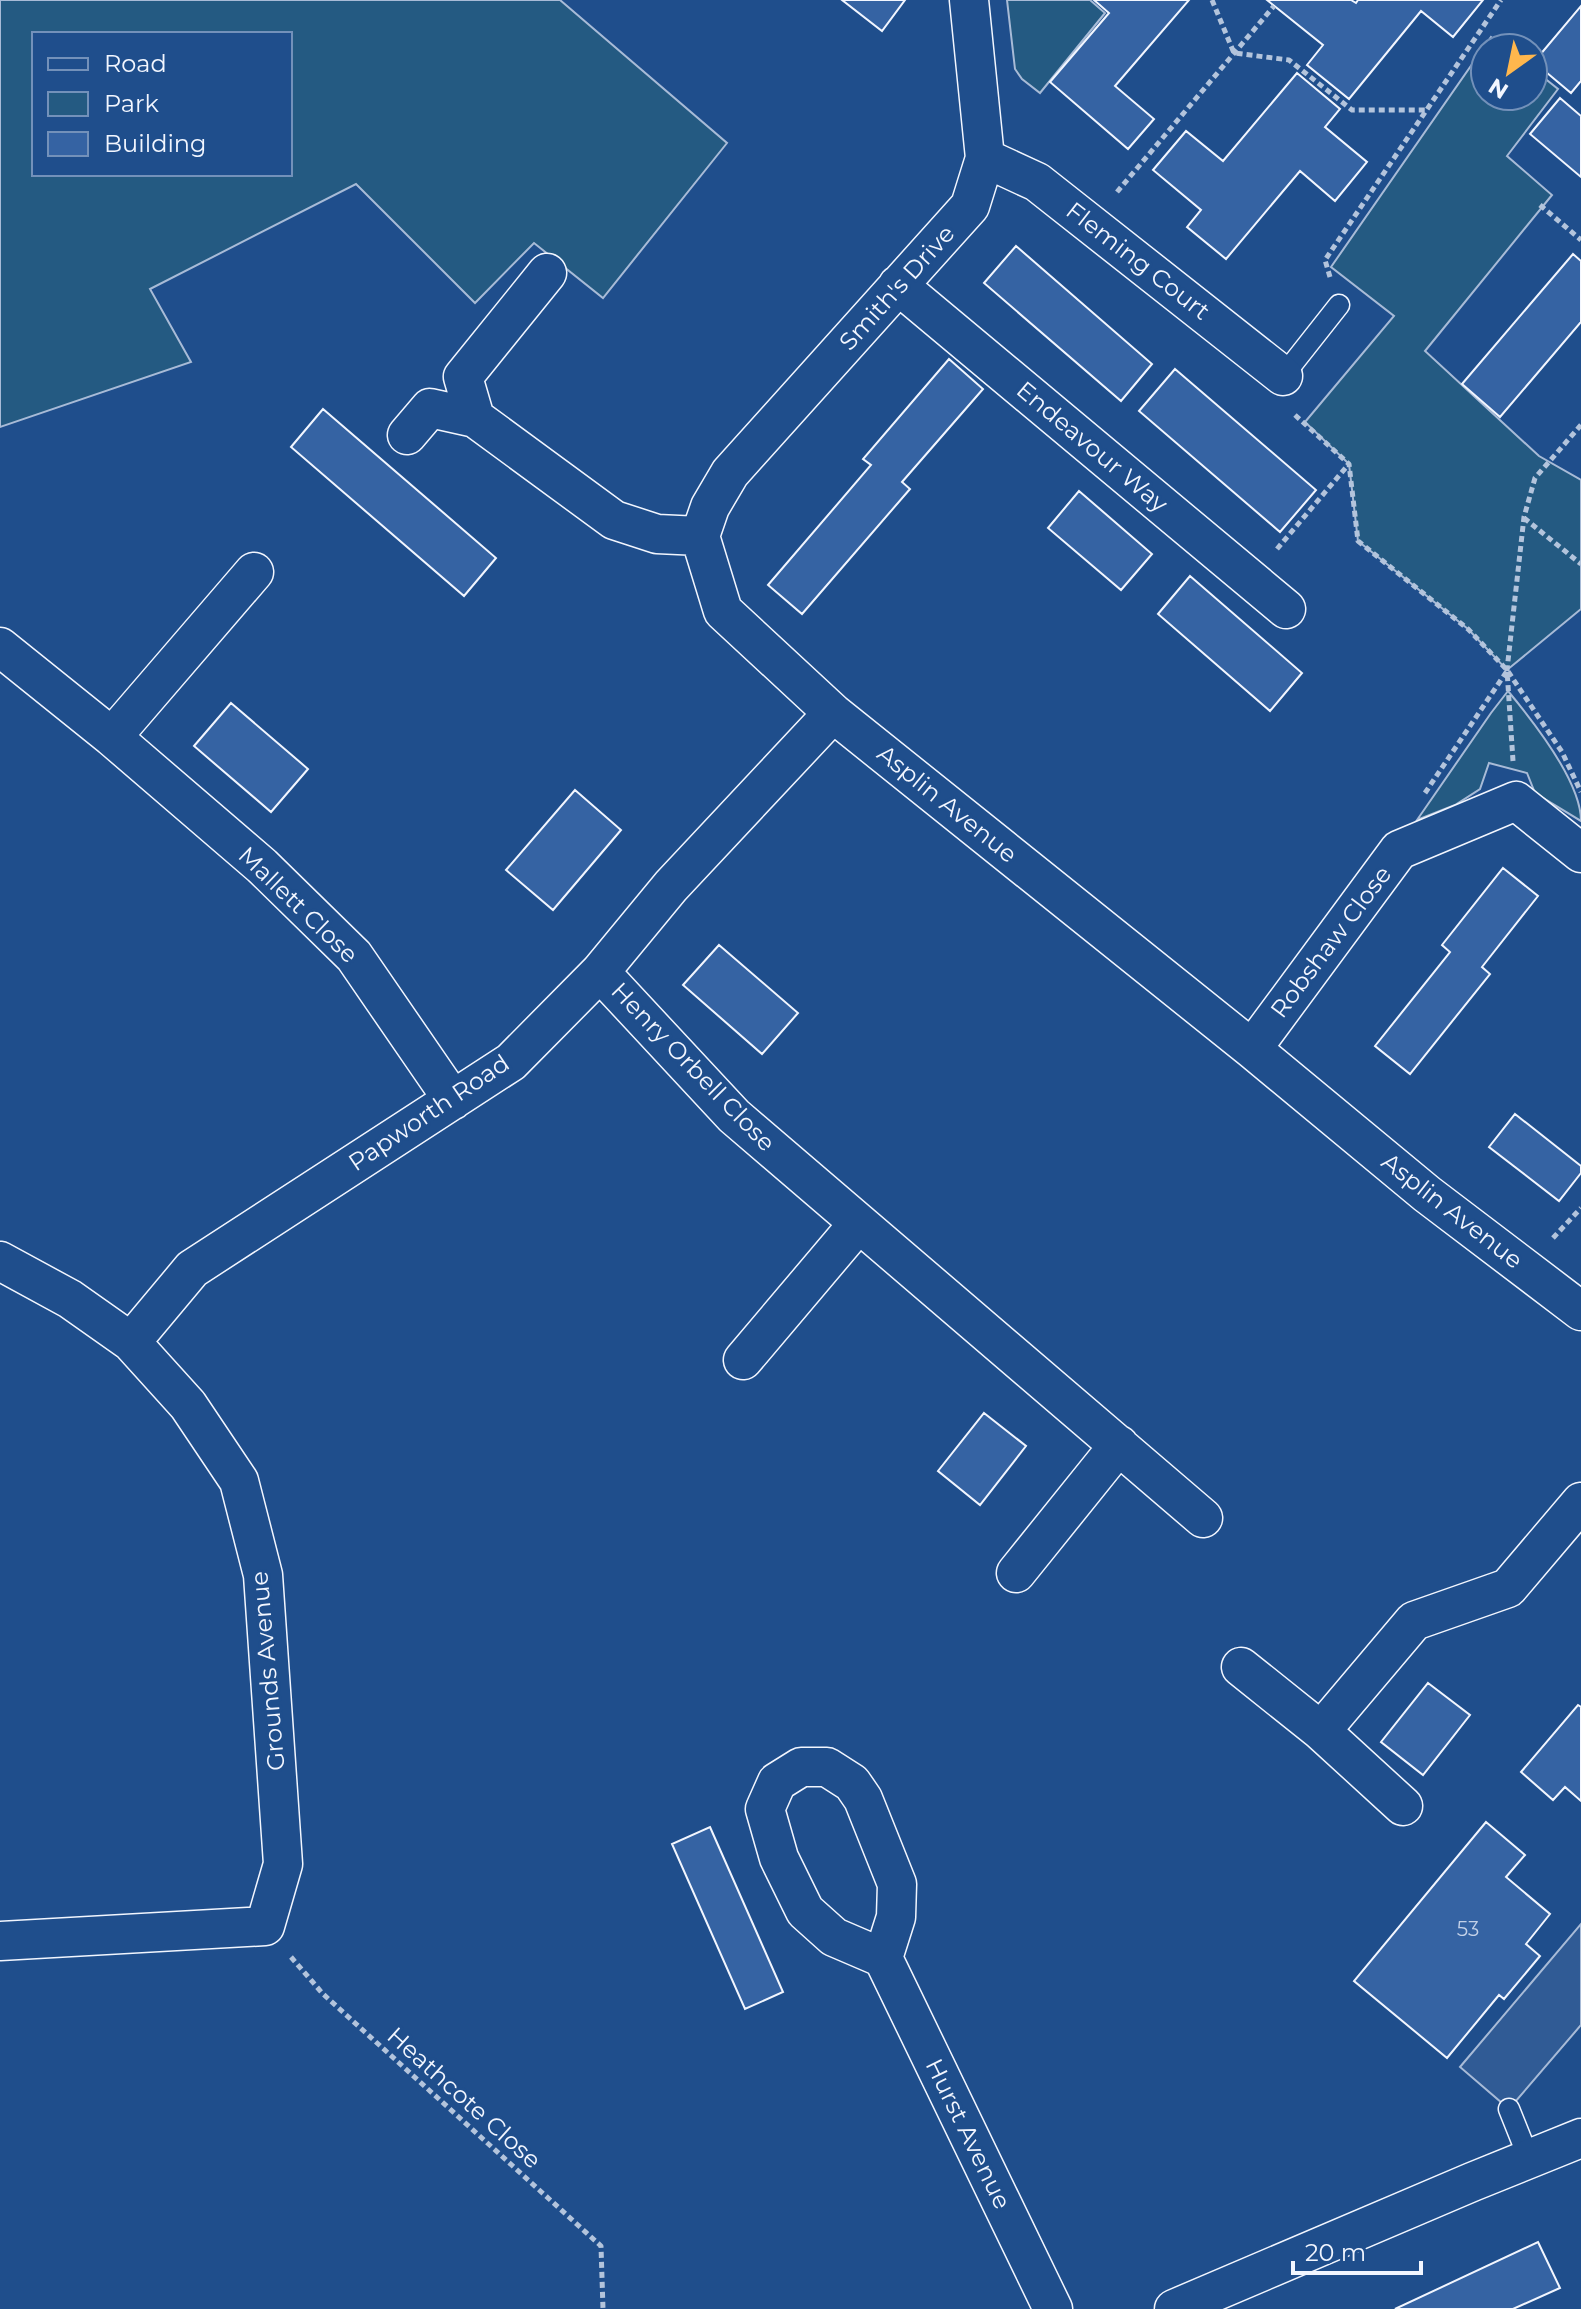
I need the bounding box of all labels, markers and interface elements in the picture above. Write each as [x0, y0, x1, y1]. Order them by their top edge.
legend [32, 32, 292, 176]
north arrow [1469, 32, 1549, 112]
text: Road [104, 49, 167, 78]
text: N [1484, 72, 1513, 105]
text: Park [104, 89, 159, 118]
text: Building [104, 129, 207, 158]
street label: Fleming Court [1061, 195, 1216, 326]
street label: Smith's Drive [833, 219, 960, 356]
street label: Endeavour Way [1011, 375, 1174, 518]
street label: Asplin Avenue [872, 739, 1023, 869]
street label: Mallett Close [233, 840, 364, 969]
street label: Robshaw Close [1264, 860, 1397, 1023]
street label: Henry Orbell Close [605, 976, 781, 1157]
street label: Papworth Road [343, 1048, 515, 1177]
street label: Asplin Avenue [1376, 1147, 1529, 1275]
street label: Grounds Avenue [244, 1570, 291, 1772]
house number: 53 [1457, 1917, 1479, 1941]
street label: Heathcote Close [381, 2021, 547, 2174]
street label: Hurst Avenue [920, 2054, 1017, 2214]
scale bar [1293, 2225, 1421, 2275]
text: 20 m [1305, 2238, 1366, 2267]

